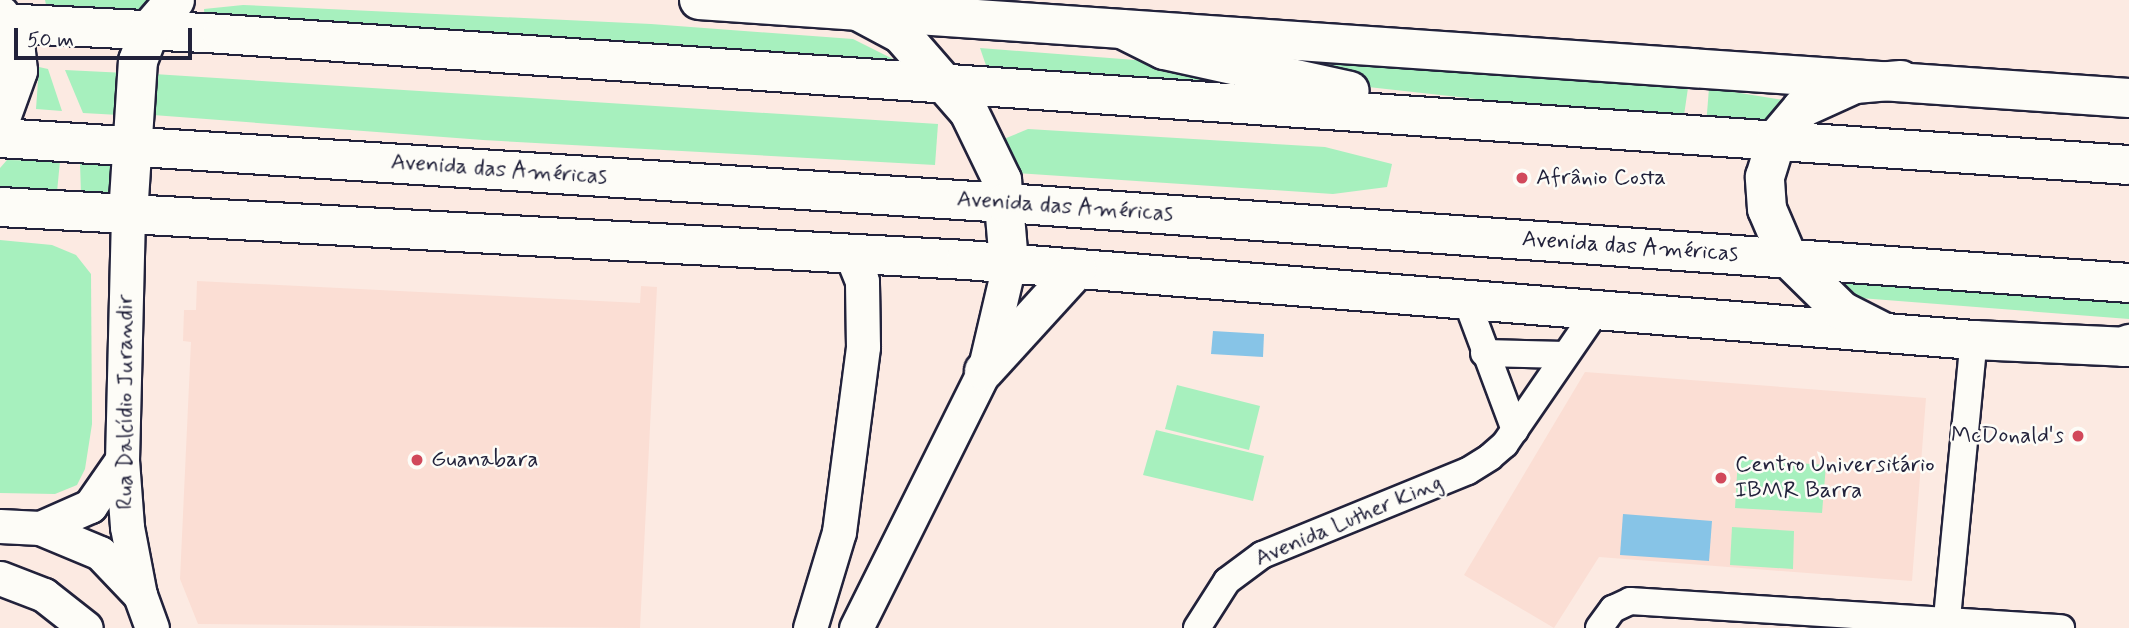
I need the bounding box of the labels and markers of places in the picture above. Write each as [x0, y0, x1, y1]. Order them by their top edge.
place label: Afrânio Costa [1536, 164, 1667, 192]
marker: Afrânio Costa [1514, 170, 1530, 186]
place label: McDonald's [1951, 422, 2064, 450]
marker: McDonald's [2070, 428, 2086, 444]
place label: Guanabara [431, 446, 538, 474]
place label: Centro Universitário IBMR Barra [1735, 451, 1935, 505]
marker: Guanabara [409, 452, 425, 468]
marker: Centro Universitário IBMR Barra [1713, 470, 1729, 486]

